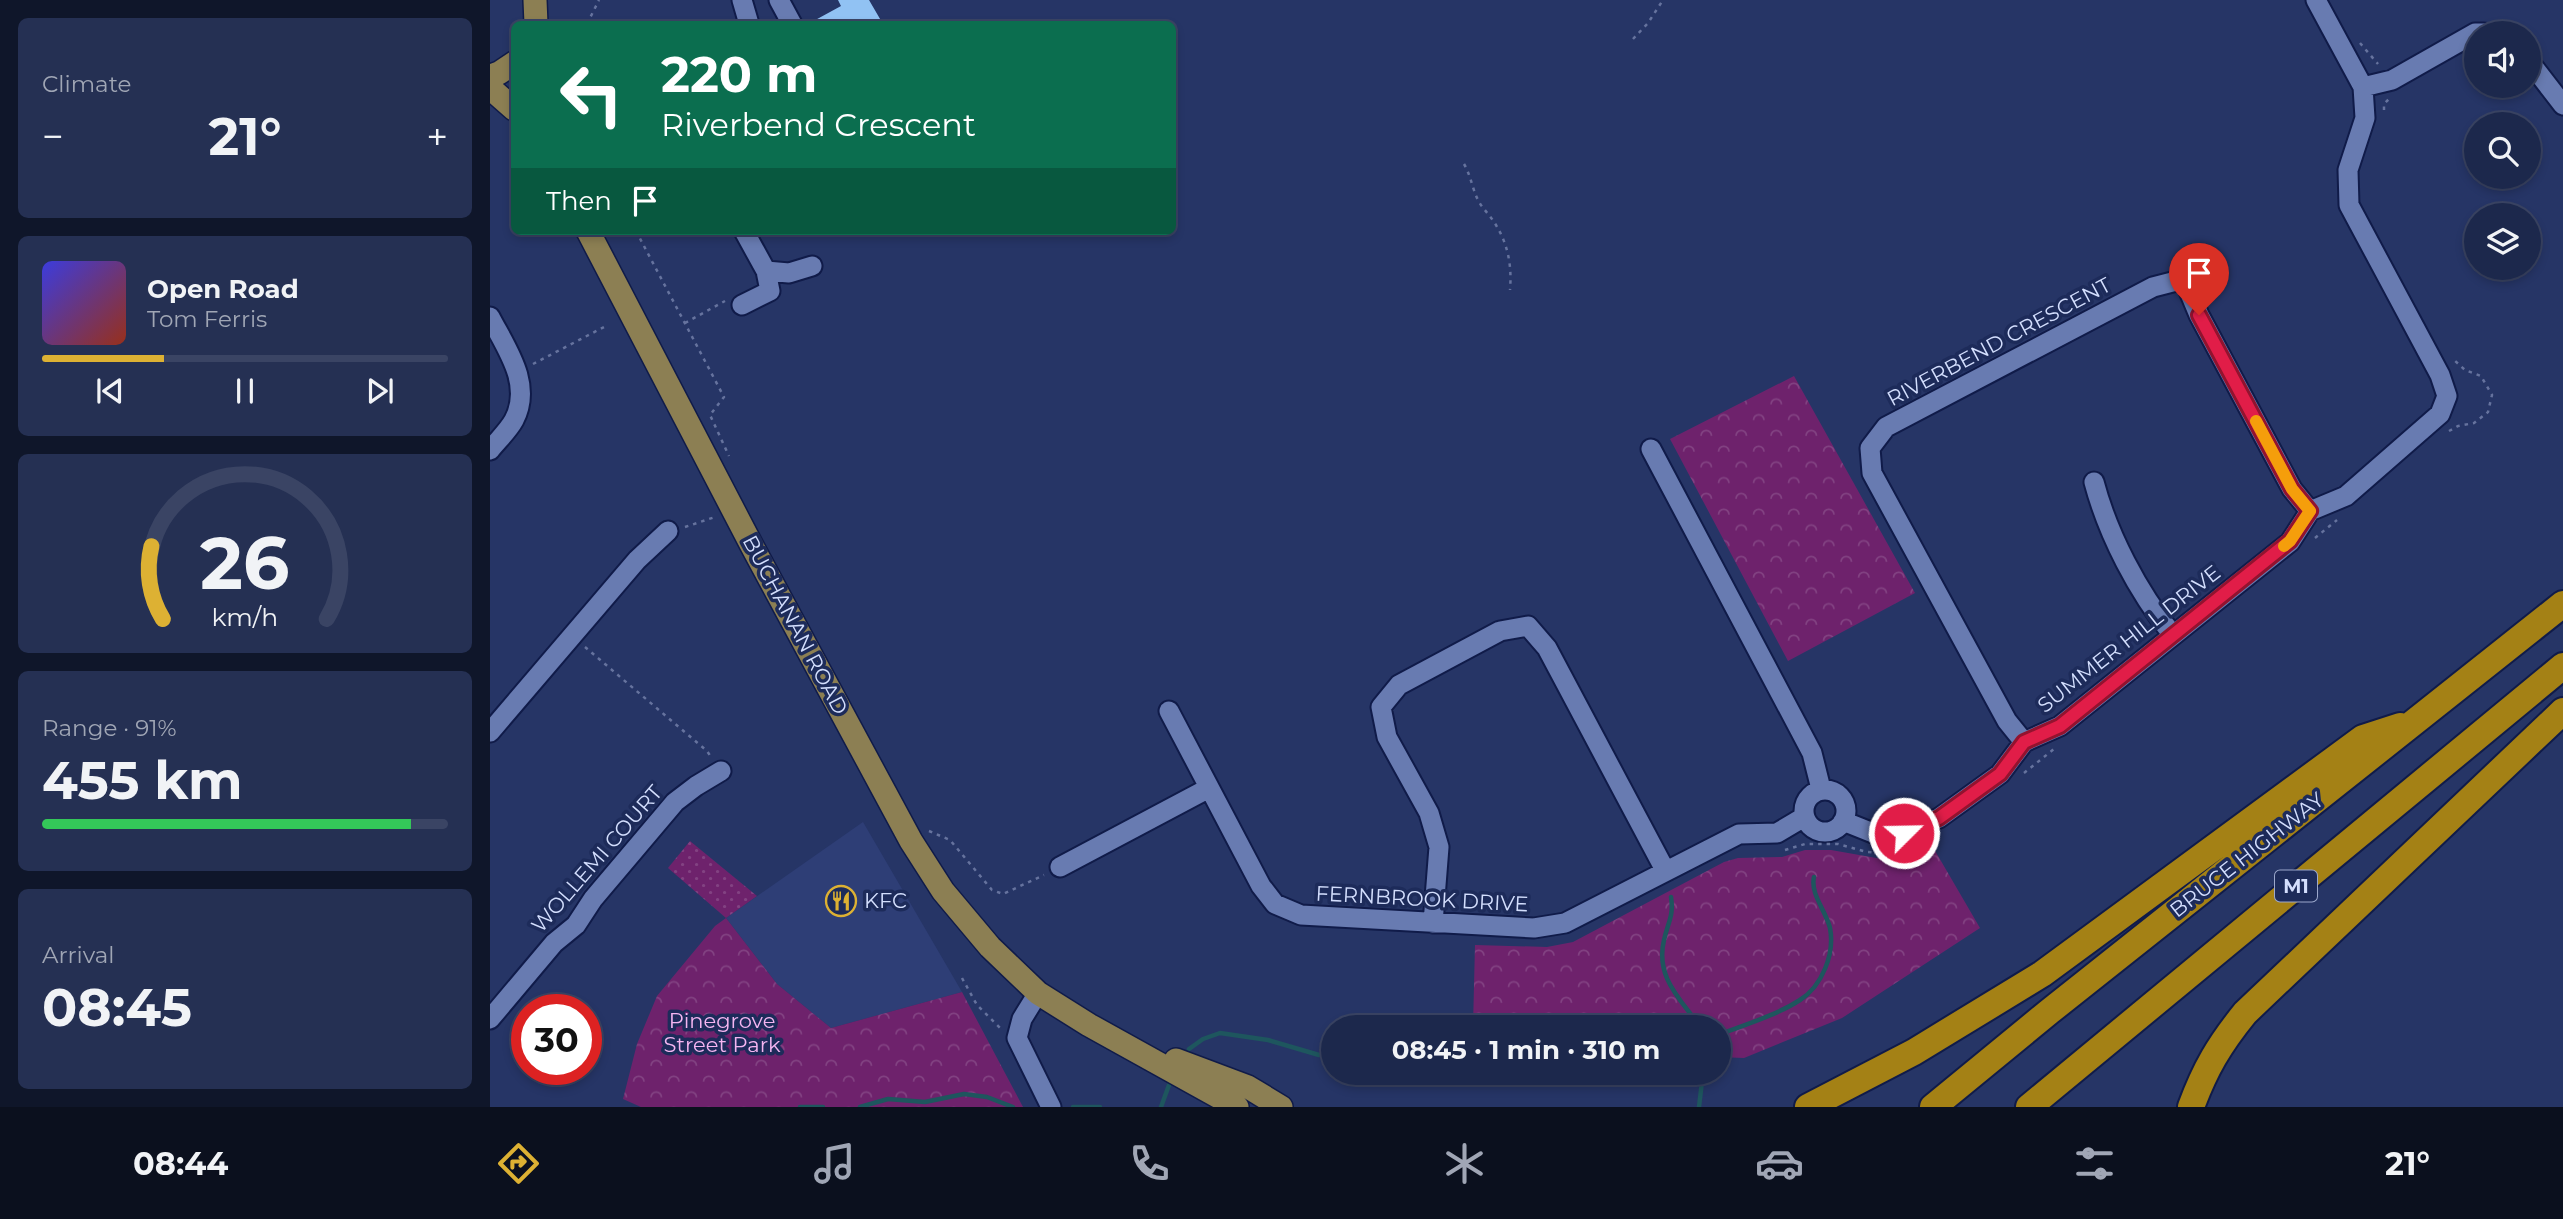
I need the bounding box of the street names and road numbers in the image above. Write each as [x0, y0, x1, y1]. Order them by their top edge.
street label: RIVERBEND CRESCENT [1883, 272, 2115, 411]
street label: BUCHANAN ROAD [738, 531, 853, 719]
street label: SUMMER HILL DRIVE [2032, 559, 2225, 718]
street label: WOLLEMI COURT [526, 780, 667, 937]
street label: BRUCE HIGHWAY [2165, 786, 2329, 922]
road number: M1 [2275, 870, 2317, 902]
street label: FERNBROOK DRIVE [1315, 880, 1529, 917]

